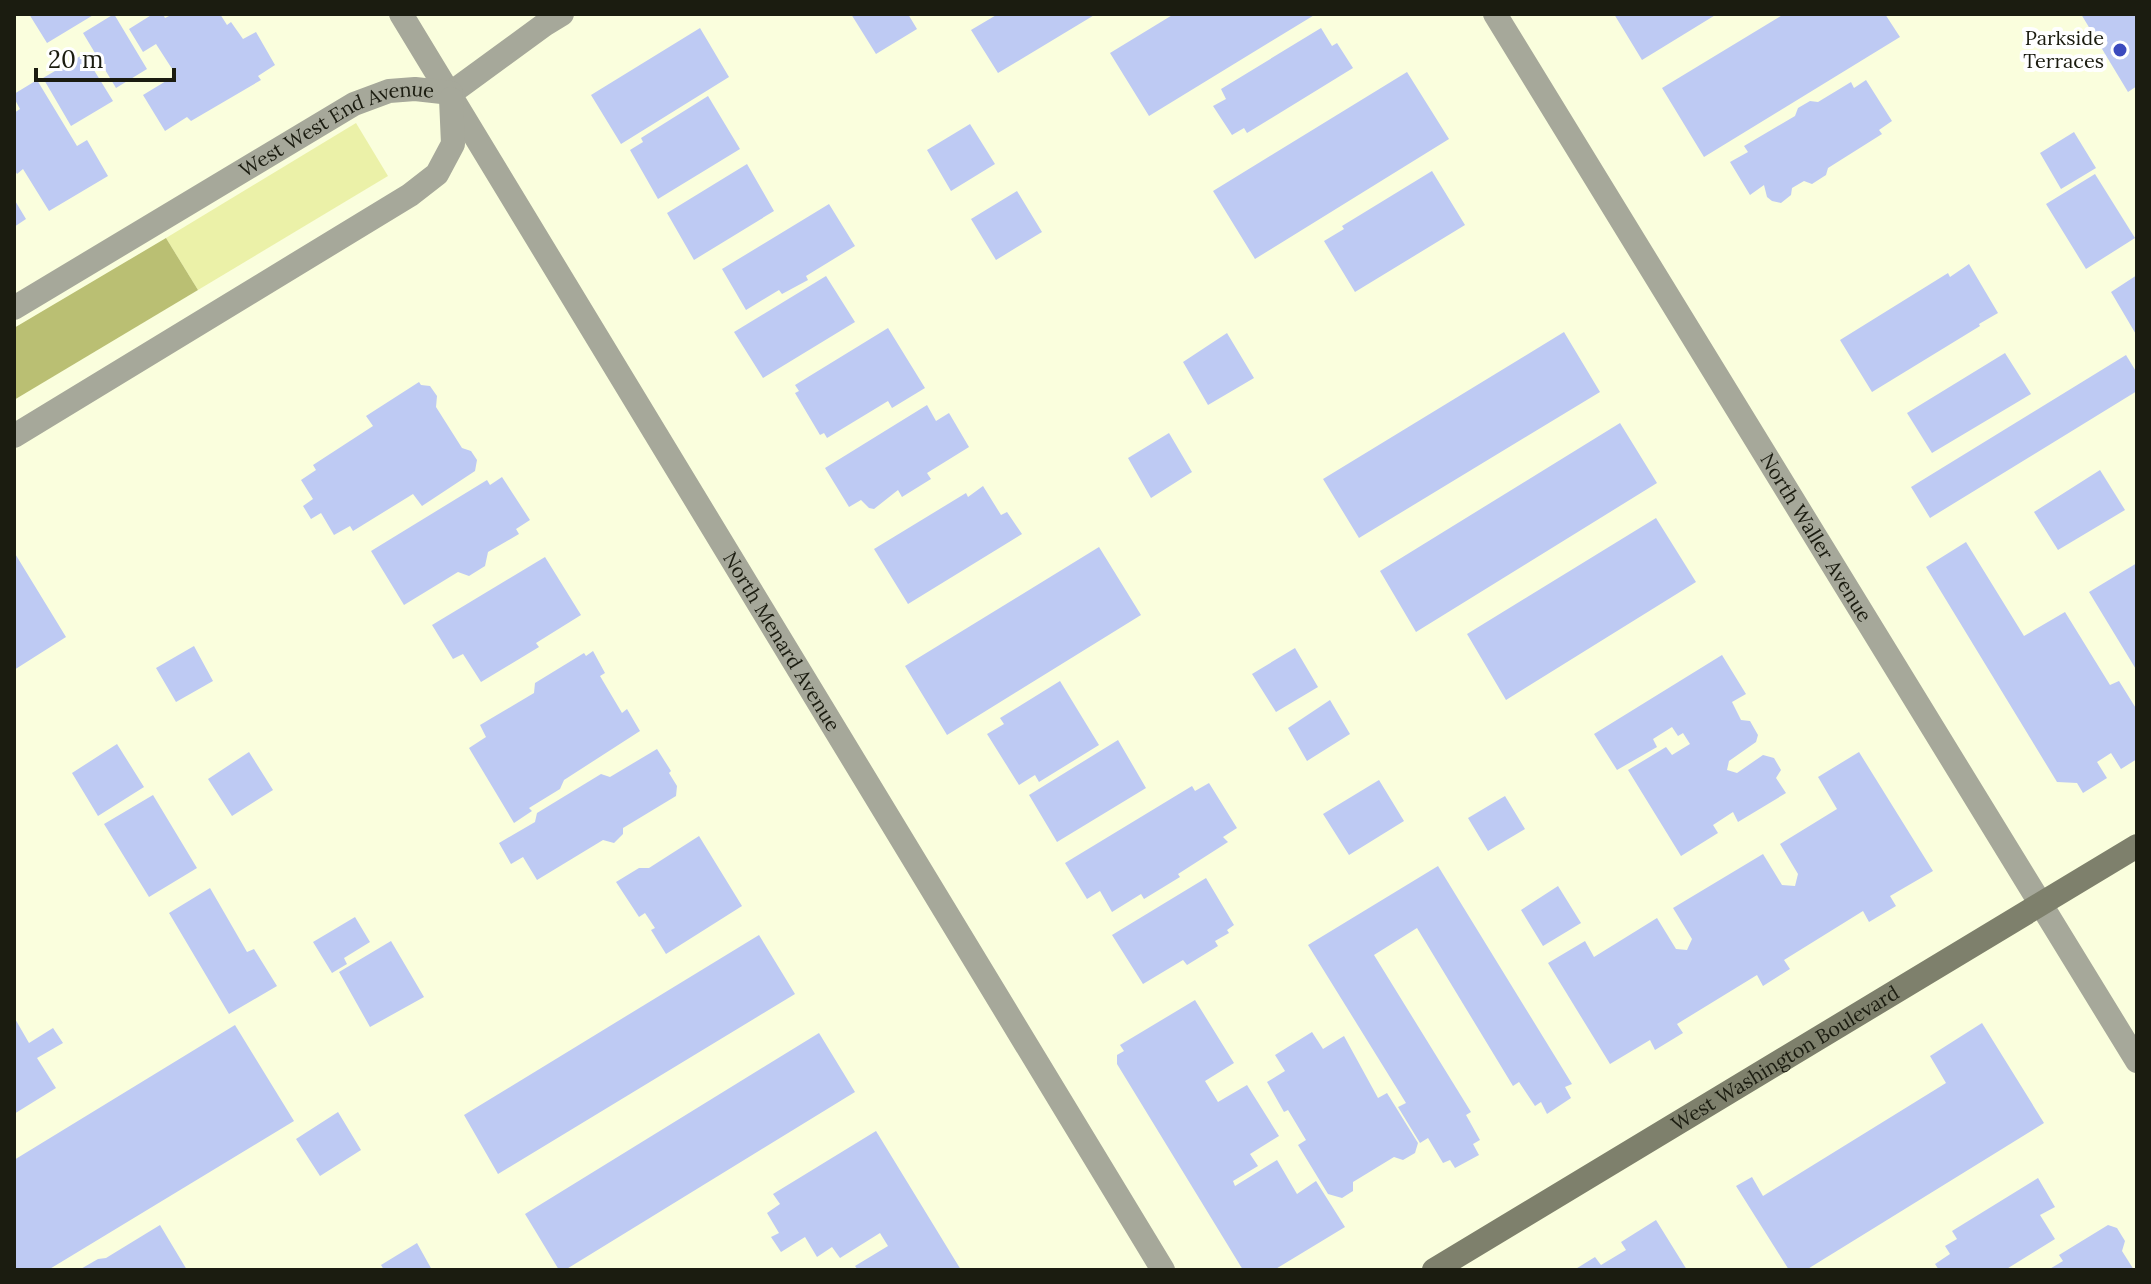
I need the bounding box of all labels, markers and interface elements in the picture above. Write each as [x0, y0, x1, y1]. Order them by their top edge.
place label: Parkside Terraces [2023, 25, 2104, 73]
scale bar [36, 32, 174, 82]
marker: Parkside Terraces [2111, 41, 2129, 59]
text: 20 m [48, 44, 104, 75]
street label: West West End Avenue [234, 76, 436, 182]
street label: North Waller Avenue [1755, 448, 1878, 626]
street label: North Menard Avenue [718, 547, 846, 736]
street label: West Washington Boulevard [1666, 980, 1903, 1136]

